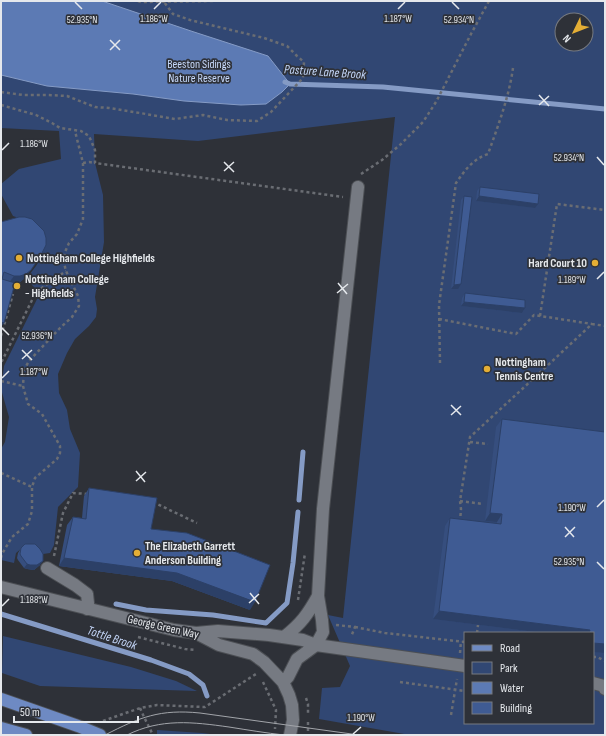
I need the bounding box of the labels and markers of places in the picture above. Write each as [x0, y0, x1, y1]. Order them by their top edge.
place label: Nottingham College Highfields [27, 251, 155, 266]
marker: Nottingham College Highfields [14, 253, 24, 263]
place label: Hard Court 10 [528, 256, 587, 271]
marker: Hard Court 10 [590, 258, 600, 268]
place label: Nottingham College - Highfields [25, 272, 109, 301]
marker: Nottingham College - Highfields [12, 281, 22, 291]
place label: Nottingham Tennis Centre [495, 355, 553, 384]
marker: Nottingham Tennis Centre [482, 364, 492, 374]
place label: The Elizabeth Garrett Anderson Building [144, 539, 235, 568]
marker: The Elizabeth Garrett Anderson Building [132, 548, 142, 558]

